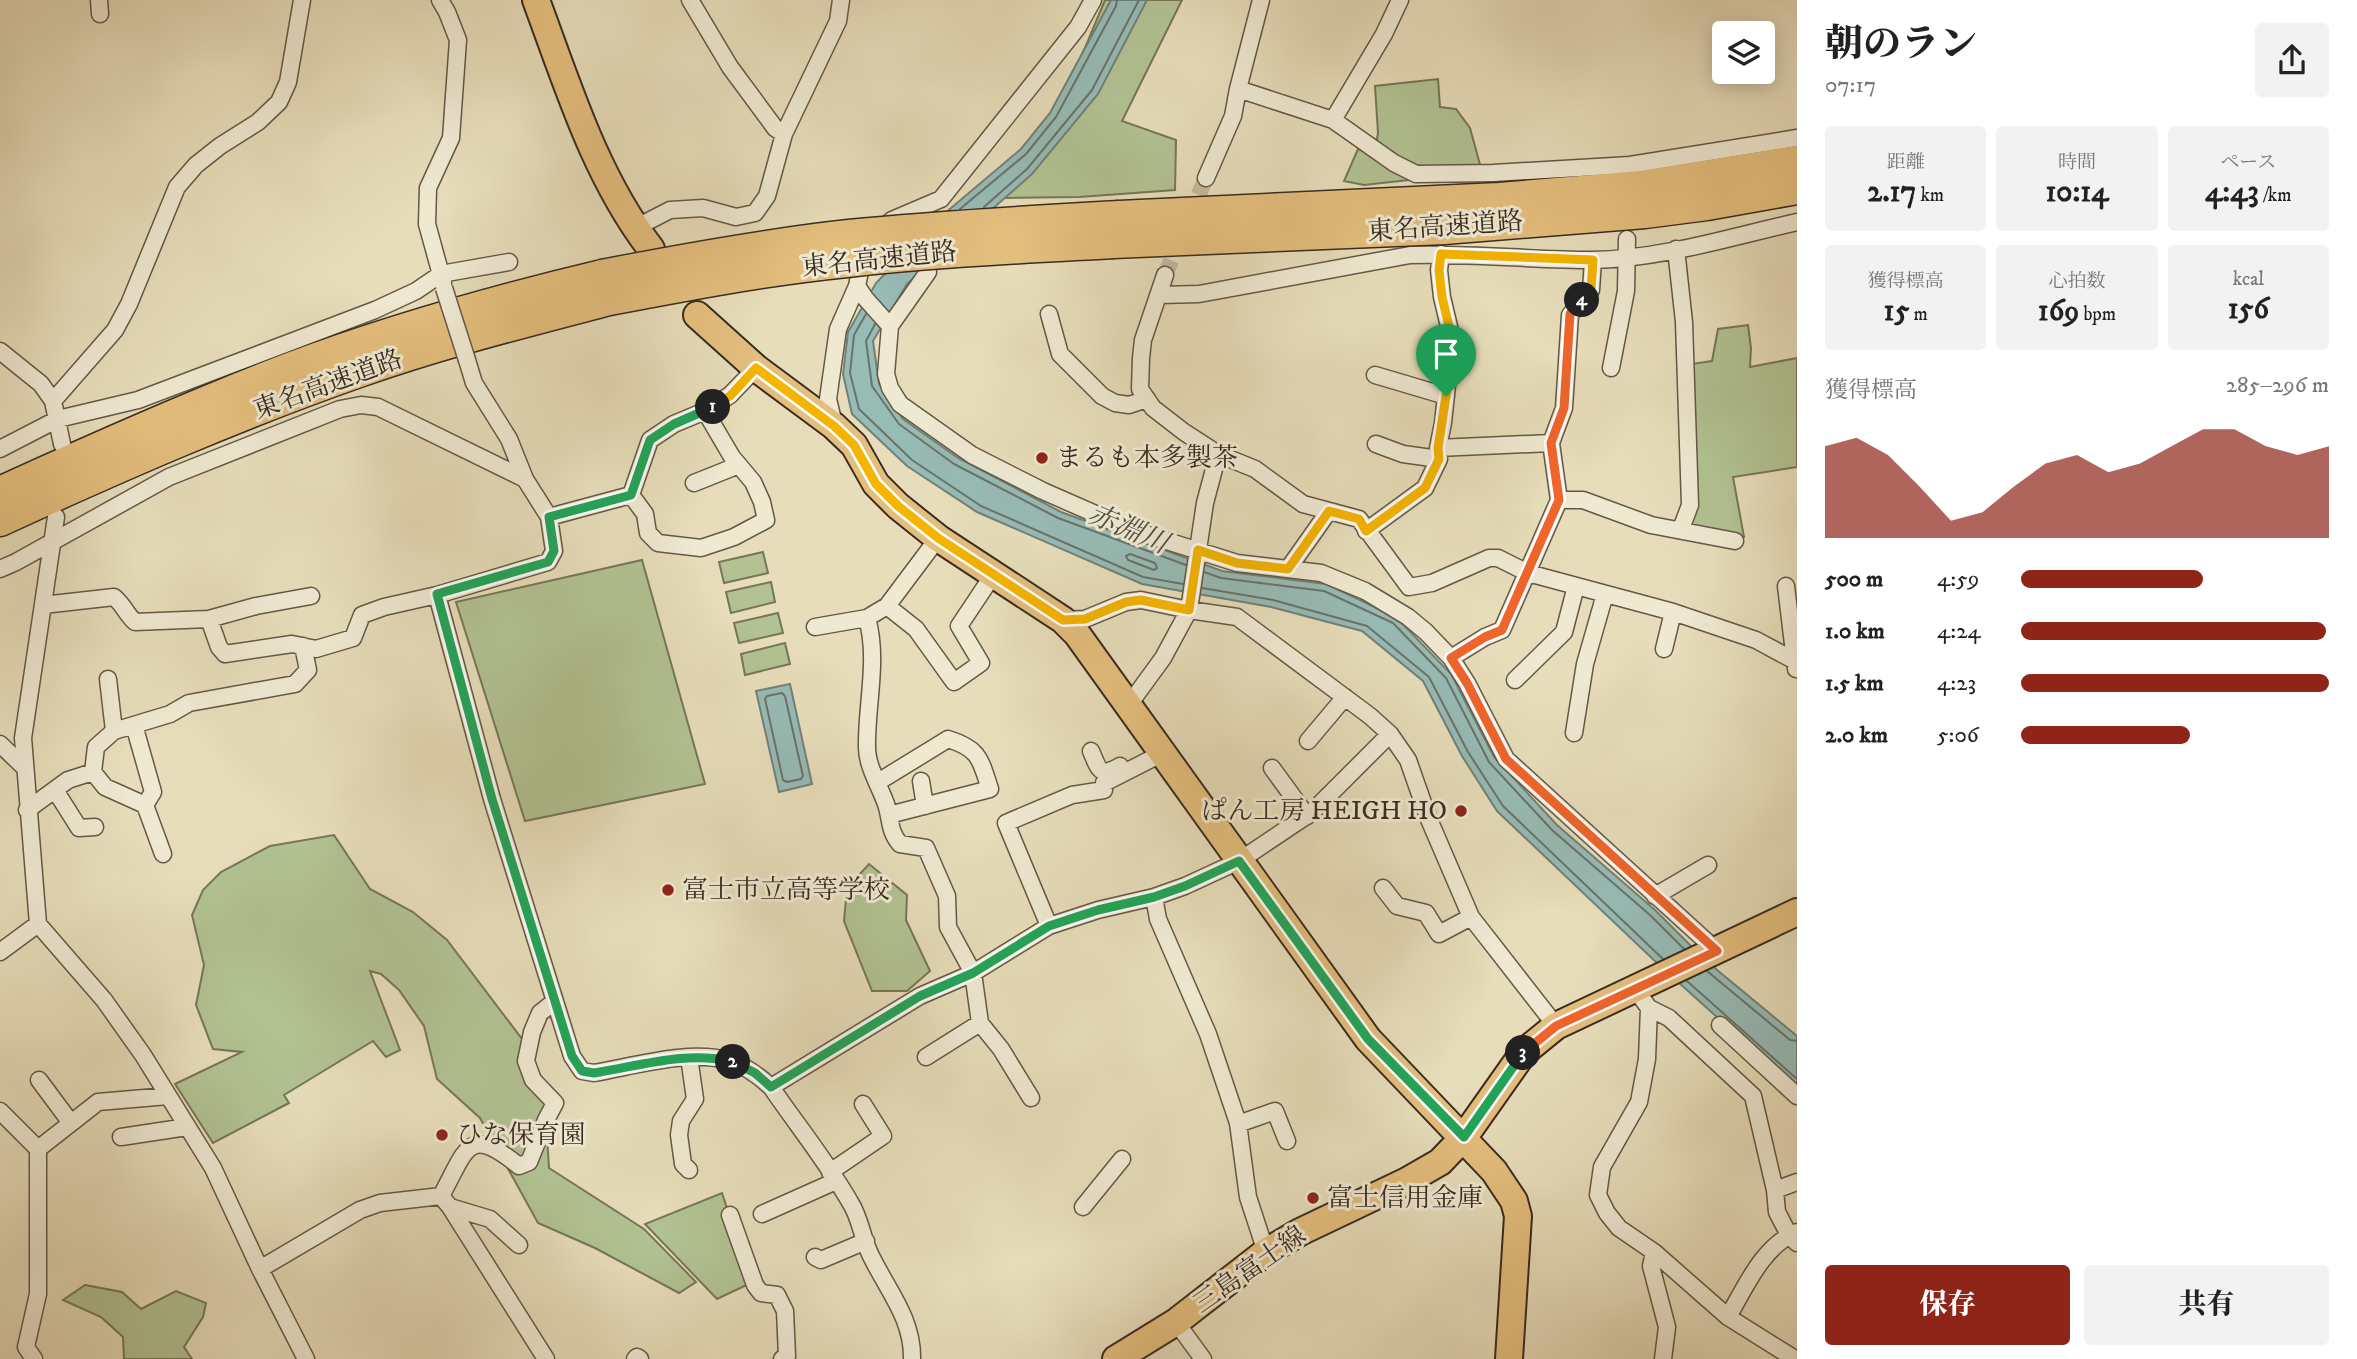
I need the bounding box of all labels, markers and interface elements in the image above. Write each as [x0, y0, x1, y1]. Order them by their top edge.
map controls [1712, 21, 1775, 84]
button: layers [1712, 21, 1775, 84]
text: 朝のラン [1825, 21, 1977, 69]
button: share [2255, 23, 2329, 97]
text: 07:17 [1825, 71, 1876, 100]
text: 距離 [1887, 151, 1925, 174]
text: 時間 [2058, 151, 2096, 174]
text: ペース [2220, 151, 2276, 174]
text: 2.17 [1867, 174, 1916, 211]
text: 10:14 [2045, 174, 2109, 211]
text: 4:43 [2205, 174, 2259, 211]
text: km [1916, 184, 1944, 207]
text: /km [2259, 184, 2292, 207]
street label: 東名高速道路 [1366, 205, 1524, 249]
street label: 東名高速道路 [800, 235, 958, 285]
text: kcal [2233, 268, 2264, 291]
text: 獲得標高 [1868, 270, 1944, 293]
text: 心拍数 [2048, 270, 2106, 293]
pin: 4 [1564, 282, 1600, 318]
text: 4 [1576, 288, 1587, 311]
text: 156 [2228, 291, 2269, 328]
text: 15 [1884, 293, 1909, 330]
text: 169 [2038, 293, 2079, 330]
text: m [1909, 303, 1928, 326]
text: bpm [2079, 303, 2116, 326]
pin [1416, 324, 1476, 396]
icon: arrive [1427, 335, 1465, 373]
street label: 東名高速道路 [249, 343, 407, 427]
text: 285–296 m [2226, 371, 2329, 400]
text: 獲得標高 [1825, 376, 1917, 405]
pin: 1 [696, 390, 730, 424]
text: 1 [709, 395, 716, 418]
place label: まるも本多製茶 [1056, 442, 1238, 475]
marker: まるも本多製茶 [1034, 450, 1050, 466]
water label: 赤淵川 [1082, 496, 1176, 563]
text: 500 m [1825, 565, 1883, 594]
text: 4:59 [1937, 565, 1979, 594]
text: 1.0 km [1825, 617, 1885, 646]
text: 4:24 [1937, 617, 1981, 646]
text: 1.5 km [1825, 669, 1884, 698]
text: 4:23 [1937, 669, 1976, 698]
text: 2.0 km [1825, 721, 1888, 750]
text: 5:06 [1937, 721, 1979, 750]
place label: ぱん工房 HEIGH HO [1201, 795, 1447, 828]
marker: ぱん工房 HEIGH HO [1453, 803, 1469, 819]
place label: 富士市立高等学校 [682, 874, 890, 907]
marker: 富士市立高等学校 [660, 882, 676, 898]
pin: 3 [1506, 1036, 1540, 1070]
text: 3 [1519, 1041, 1526, 1064]
pin: 2 [716, 1044, 750, 1080]
text: 2 [728, 1050, 737, 1073]
place label: ひな保育園 [456, 1119, 586, 1152]
marker: ひな保育園 [434, 1127, 450, 1143]
place label: 富士信用金庫 [1327, 1182, 1483, 1215]
marker: 富士信用金庫 [1305, 1190, 1321, 1206]
street label: 三島富士線 [1187, 1219, 1313, 1321]
button: 保存 [1825, 1265, 2070, 1345]
button: 共有 [2084, 1265, 2329, 1345]

